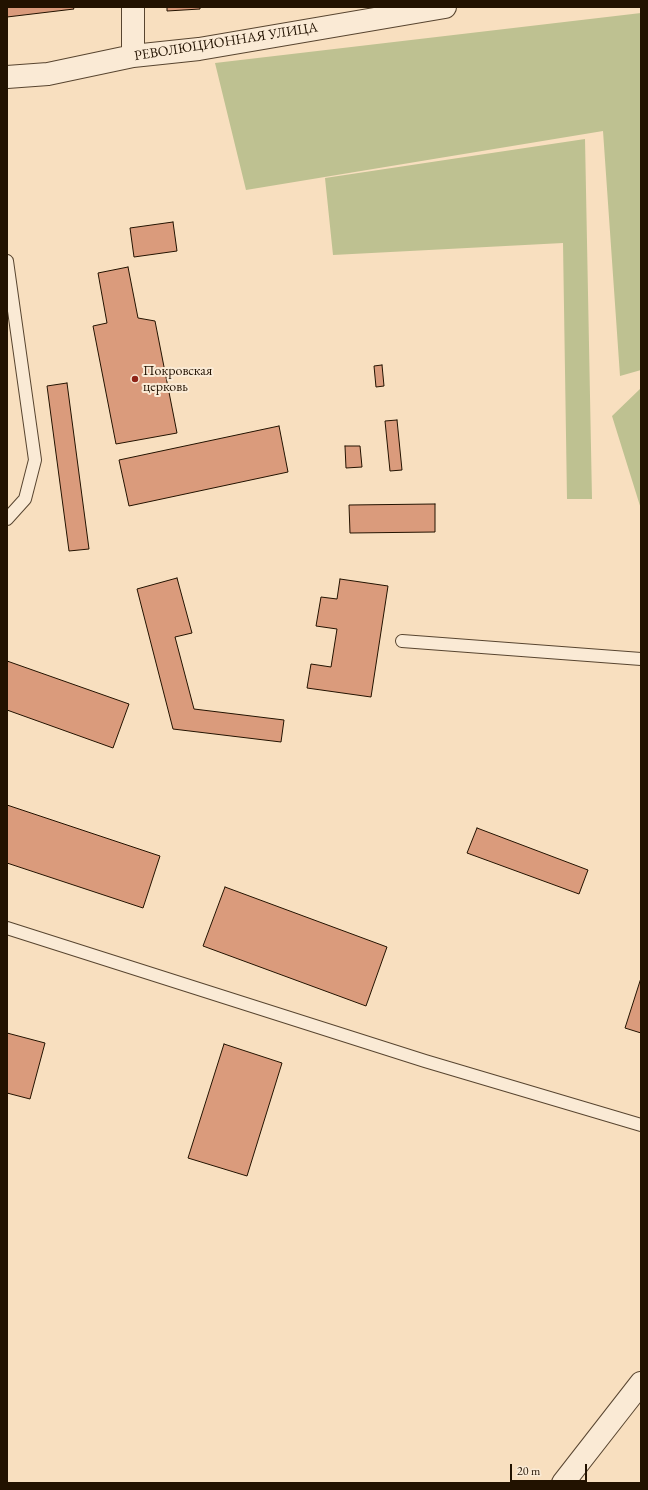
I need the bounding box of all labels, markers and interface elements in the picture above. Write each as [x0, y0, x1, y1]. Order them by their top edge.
street label: РЕВОЛЮЦИОННАЯ УЛИЦА [133, 19, 319, 65]
place label: Покровская церковь [143, 363, 212, 396]
marker: Покровская церковь [130, 374, 140, 384]
scale bar [512, 1456, 589, 1482]
text: 20 m [517, 1463, 540, 1479]

